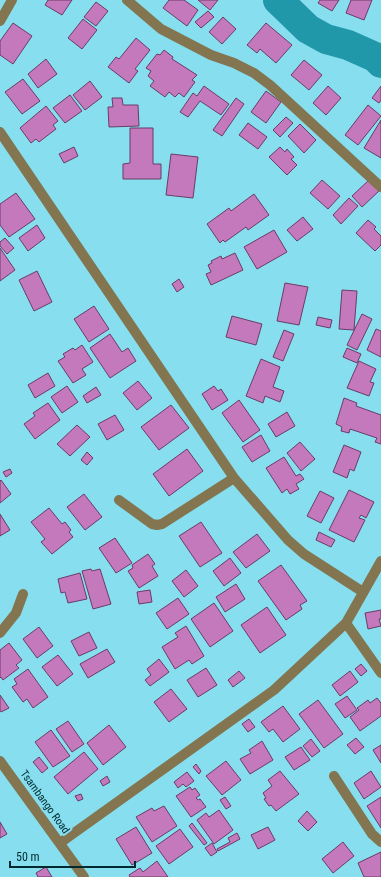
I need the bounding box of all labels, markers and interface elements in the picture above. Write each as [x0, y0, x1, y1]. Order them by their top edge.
street label: Tsambango Road [18, 768, 72, 836]
scale bar [10, 843, 135, 869]
text: 50 m [16, 850, 40, 864]

